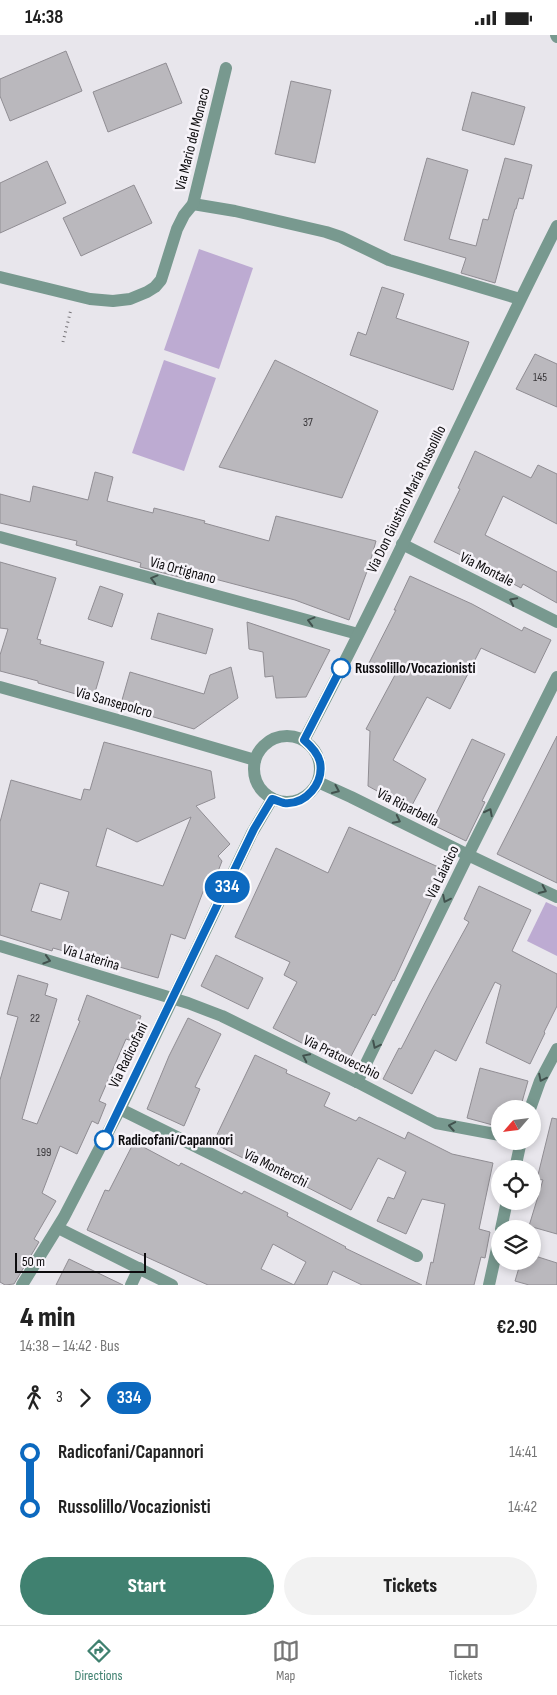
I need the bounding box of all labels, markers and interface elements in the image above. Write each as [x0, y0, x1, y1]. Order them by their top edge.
text: 14:38 [25, 6, 63, 29]
street label: Via Mario del Monaco [171, 86, 214, 192]
house number: 145 [533, 370, 547, 385]
house number: 37 [303, 415, 313, 430]
street label: Via Don Giustino Maria Russolillo [362, 422, 451, 576]
street label: Via Montale [456, 548, 517, 591]
street label: Via Ortignano [148, 553, 218, 588]
one-way arrow [150, 574, 159, 585]
one-way arrow [510, 597, 519, 607]
one-way arrow [307, 616, 316, 627]
marker: Russolillo/Vocazionisti [331, 658, 351, 678]
place label: Russolillo/Vocazionisti [355, 659, 476, 678]
street label: Via Sansepolcro [73, 682, 155, 723]
one-way arrow [331, 783, 340, 794]
street label: Via Riparbella [373, 784, 442, 831]
one-way arrow [483, 808, 493, 817]
one-way arrow [391, 814, 400, 824]
street label: Via Laiatico [421, 842, 464, 902]
line badge: 334 [198, 871, 256, 903]
text: 334 [215, 876, 239, 897]
one-way arrow [538, 884, 547, 895]
one-way arrow [442, 894, 453, 903]
street label: Via Laterina [60, 940, 122, 975]
one-way arrow [42, 955, 50, 965]
house number: 22 [30, 1011, 40, 1026]
street label: Via Radicofani [104, 1019, 153, 1091]
street label: Via Pratovecchio [300, 1031, 383, 1084]
one-way arrow [371, 1040, 382, 1049]
one-way arrow [302, 1053, 311, 1063]
one-way arrow [538, 1073, 548, 1082]
north arrow [491, 1100, 541, 1150]
map controls [491, 1100, 541, 1270]
one-way arrow [448, 1122, 456, 1132]
marker: Radicofani/Capannori [94, 1130, 114, 1150]
place label: Radicofani/Capannori [118, 1131, 233, 1150]
house number: 199 [37, 1145, 51, 1160]
street label: Via Monterchi [241, 1145, 311, 1192]
button: locate [491, 1160, 541, 1210]
button: layers [491, 1220, 541, 1270]
scale bar [15, 1250, 146, 1273]
text: 50 m [22, 1253, 45, 1270]
text: 4 min [20, 1301, 75, 1334]
text: €2.90 [497, 1316, 537, 1339]
text: 14:38 – 14:42 · Bus [20, 1337, 120, 1356]
icon: walk [20, 1384, 48, 1412]
icon: forward [71, 1384, 99, 1412]
text: 334 [117, 1387, 141, 1408]
text: 3 [56, 1388, 63, 1407]
text: Radicofani/Capannori [58, 1441, 204, 1464]
text: 14:41 [509, 1443, 537, 1462]
text: Russolillo/Vocazionisti [58, 1496, 211, 1519]
text: 14:42 [508, 1498, 537, 1517]
button: Start [20, 1557, 274, 1615]
button: Tickets [284, 1557, 537, 1615]
tab: Directions [75, 1637, 123, 1684]
tab: Map [272, 1637, 300, 1684]
tab: Tickets [449, 1637, 482, 1684]

